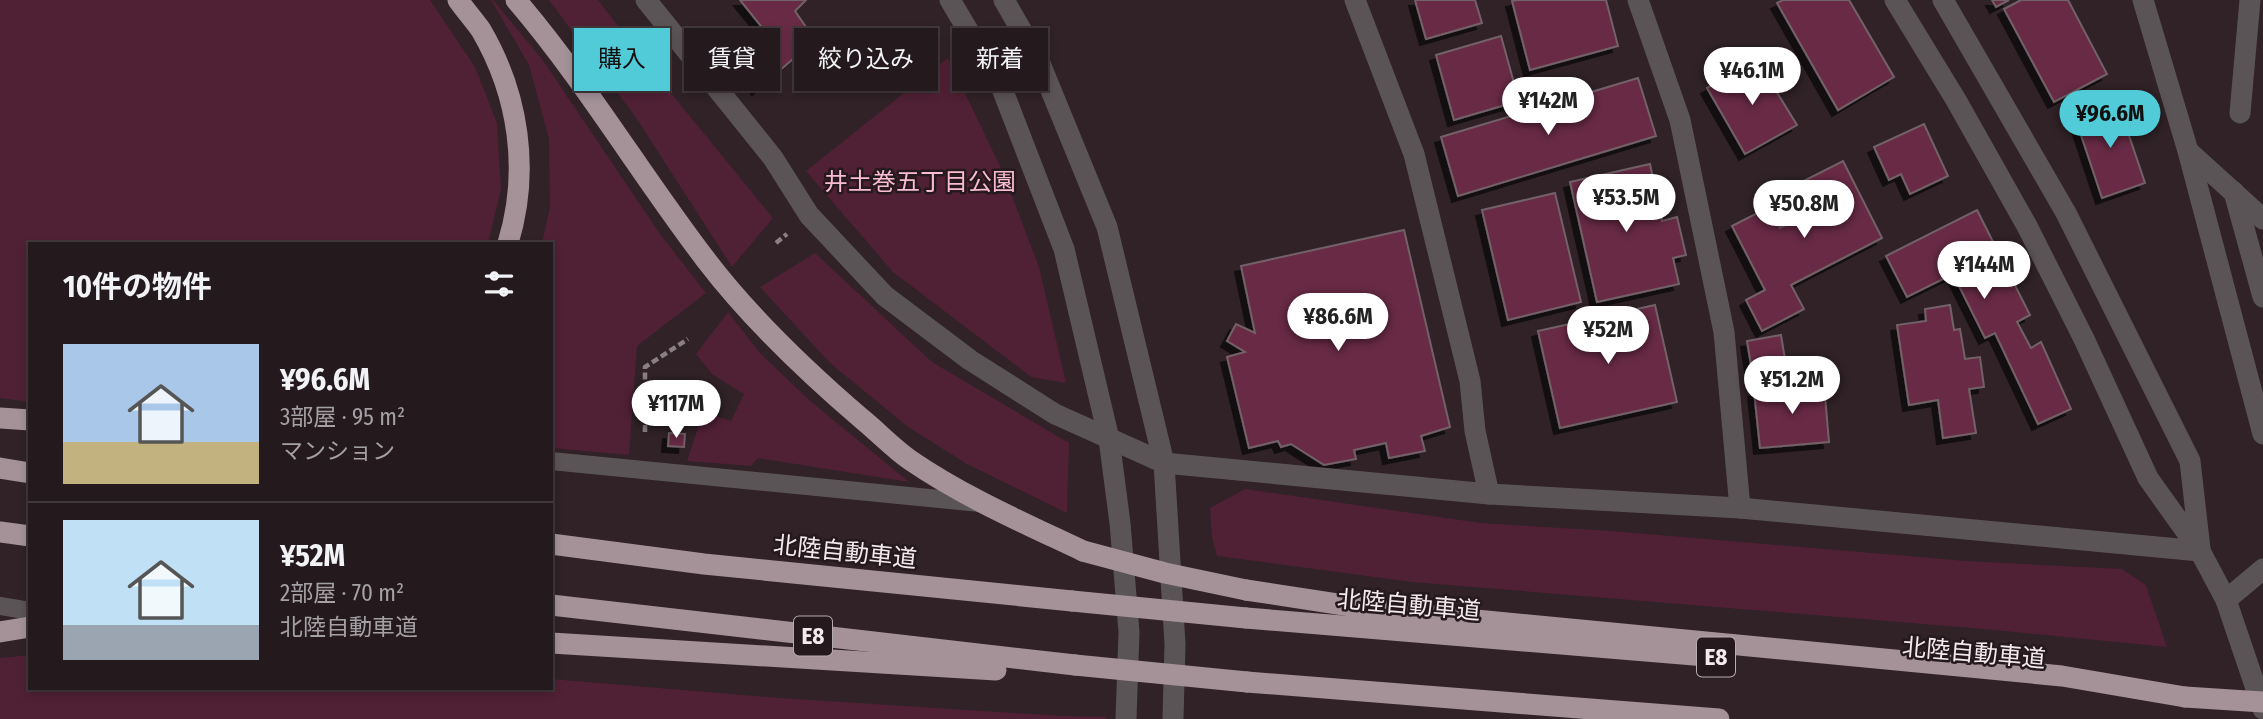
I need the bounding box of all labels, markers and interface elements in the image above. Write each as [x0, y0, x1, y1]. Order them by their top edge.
chip: 購入 [574, 28, 670, 91]
chip: 賃貸 [684, 28, 780, 91]
chip: 絞り込み [794, 28, 938, 91]
chip: 新着 [952, 28, 1048, 91]
pin: ¥46.1M [1695, 48, 1809, 107]
text: ¥46.1M [1720, 56, 1784, 84]
pin: ¥142M [1499, 78, 1597, 137]
text: ¥142M [1518, 86, 1578, 114]
pin: ¥96.6M [2053, 90, 2167, 150]
text: ¥96.6M [2075, 99, 2145, 127]
park label: 井土巻五丁目公園 [824, 168, 1016, 196]
pin: ¥53.5M [1569, 174, 1683, 234]
pin: ¥50.8M [1747, 180, 1861, 240]
text: ¥53.5M [1593, 183, 1659, 211]
text: ¥50.8M [1769, 189, 1839, 217]
pin: ¥144M [1935, 242, 2033, 301]
text: ¥144M [1953, 250, 2015, 278]
icon: filters [480, 265, 518, 303]
text: 10件の物件 [63, 269, 212, 305]
pin: ¥86.6M [1281, 294, 1395, 353]
text: ¥86.6M [1303, 302, 1373, 330]
pin: ¥52M [1567, 306, 1649, 366]
text: ¥52M [1583, 315, 1633, 343]
pin: ¥51.2M [1735, 356, 1849, 416]
text: ¥96.6M [280, 362, 370, 398]
text: ¥51.2M [1760, 365, 1824, 393]
icon: home [119, 372, 203, 456]
pin: ¥117M [627, 380, 725, 440]
text: ¥117M [648, 389, 704, 417]
text: 3部屋 · 95 m² [280, 403, 405, 431]
text: マンション [280, 437, 395, 465]
street label: 北陸自動車道 [772, 531, 918, 573]
text: ¥52M [280, 538, 345, 574]
icon: home [119, 548, 203, 632]
text: 2部屋 · 70 m² [280, 579, 404, 607]
street label: 北陸自動車道 [1336, 585, 1482, 625]
text: 北陸自動車道 [280, 613, 418, 641]
road number: E8 [794, 616, 832, 656]
street label: 北陸自動車道 [1901, 633, 2047, 673]
road number: E8 [1697, 638, 1735, 677]

